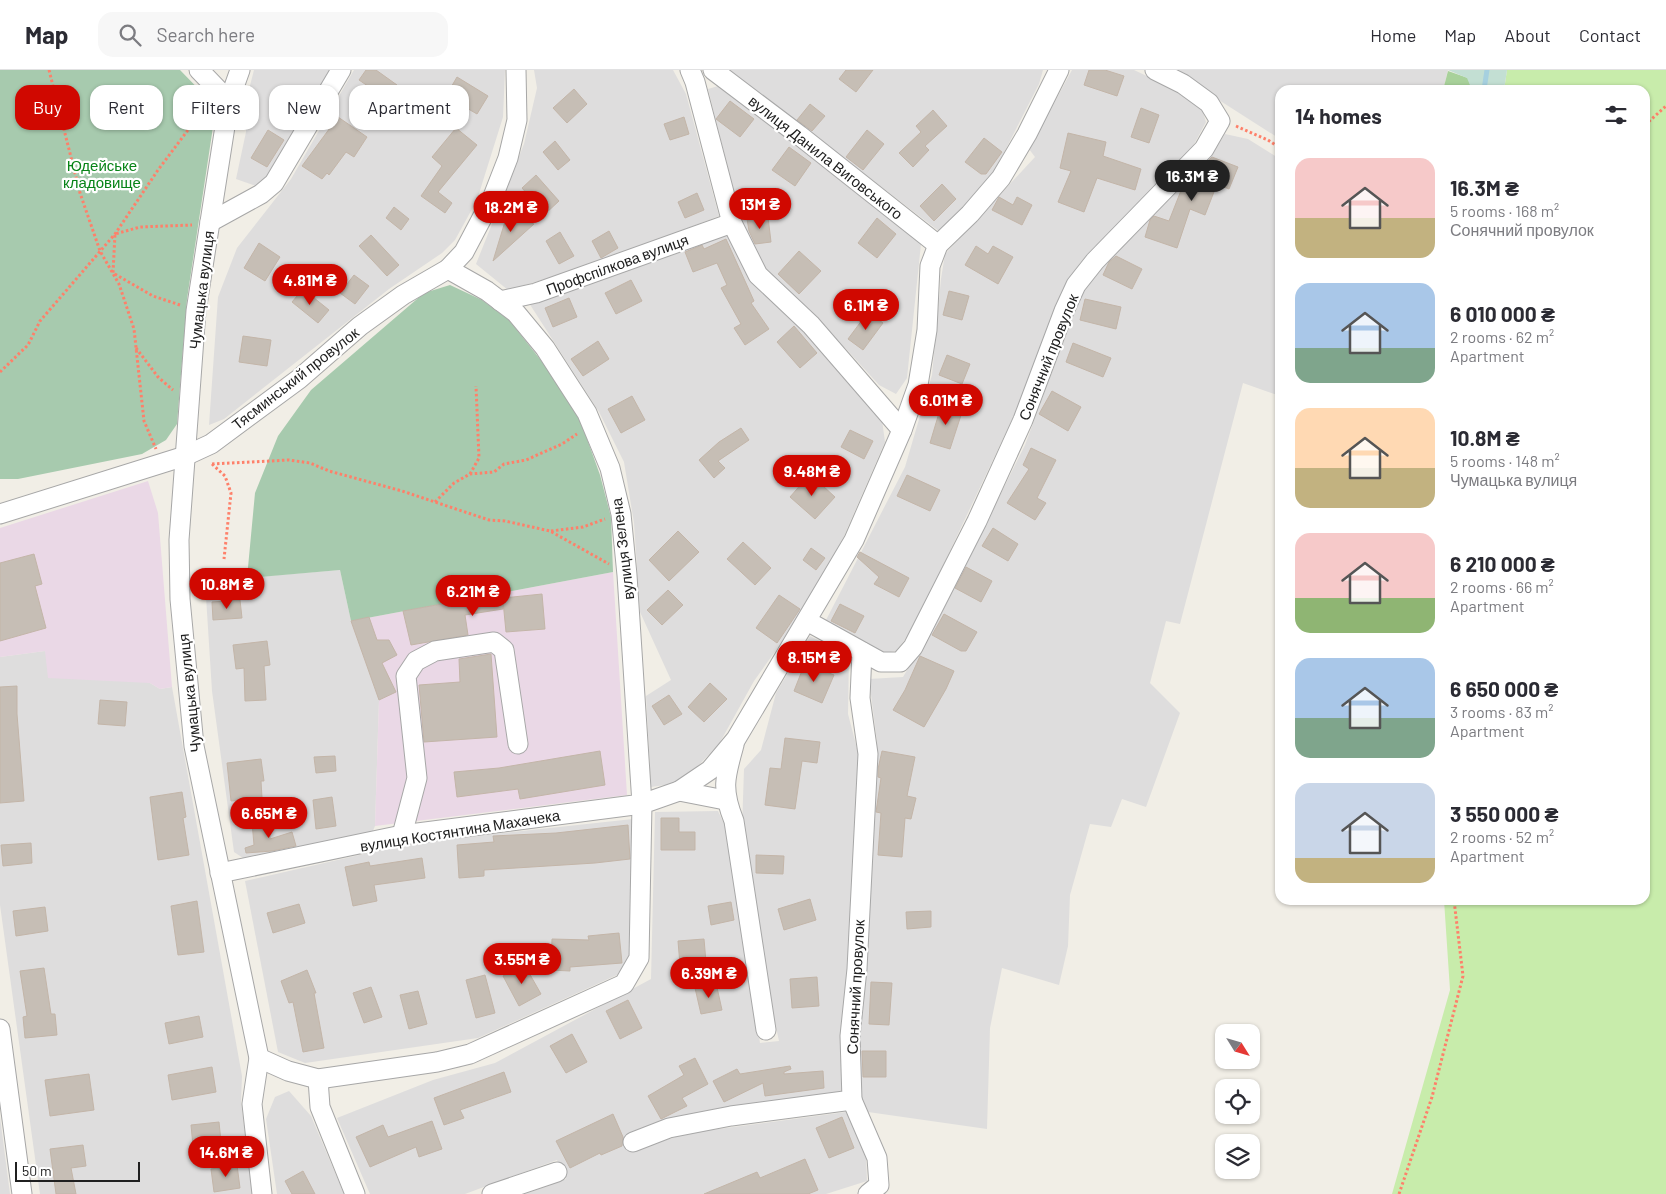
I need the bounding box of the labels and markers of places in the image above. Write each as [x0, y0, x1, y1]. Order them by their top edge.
pin: 16.3M ₴ [1146, 160, 1238, 202]
pin: 13M ₴ [725, 188, 795, 230]
pin: 18.2M ₴ [465, 190, 557, 233]
pin: 4.81M ₴ [264, 264, 356, 306]
pin: 6.1M ₴ [825, 288, 907, 331]
pin: 6.01M ₴ [900, 384, 992, 426]
pin: 9.48M ₴ [766, 454, 858, 497]
pin: 10.8M ₴ [181, 568, 273, 610]
pin: 6.21M ₴ [427, 574, 519, 617]
pin: 8.15M ₴ [768, 640, 860, 683]
pin: 6.65M ₴ [223, 796, 315, 839]
pin: 3.55M ₴ [476, 942, 568, 985]
pin: 6.39M ₴ [663, 956, 755, 999]
pin: 14.6M ₴ [180, 1136, 272, 1178]

